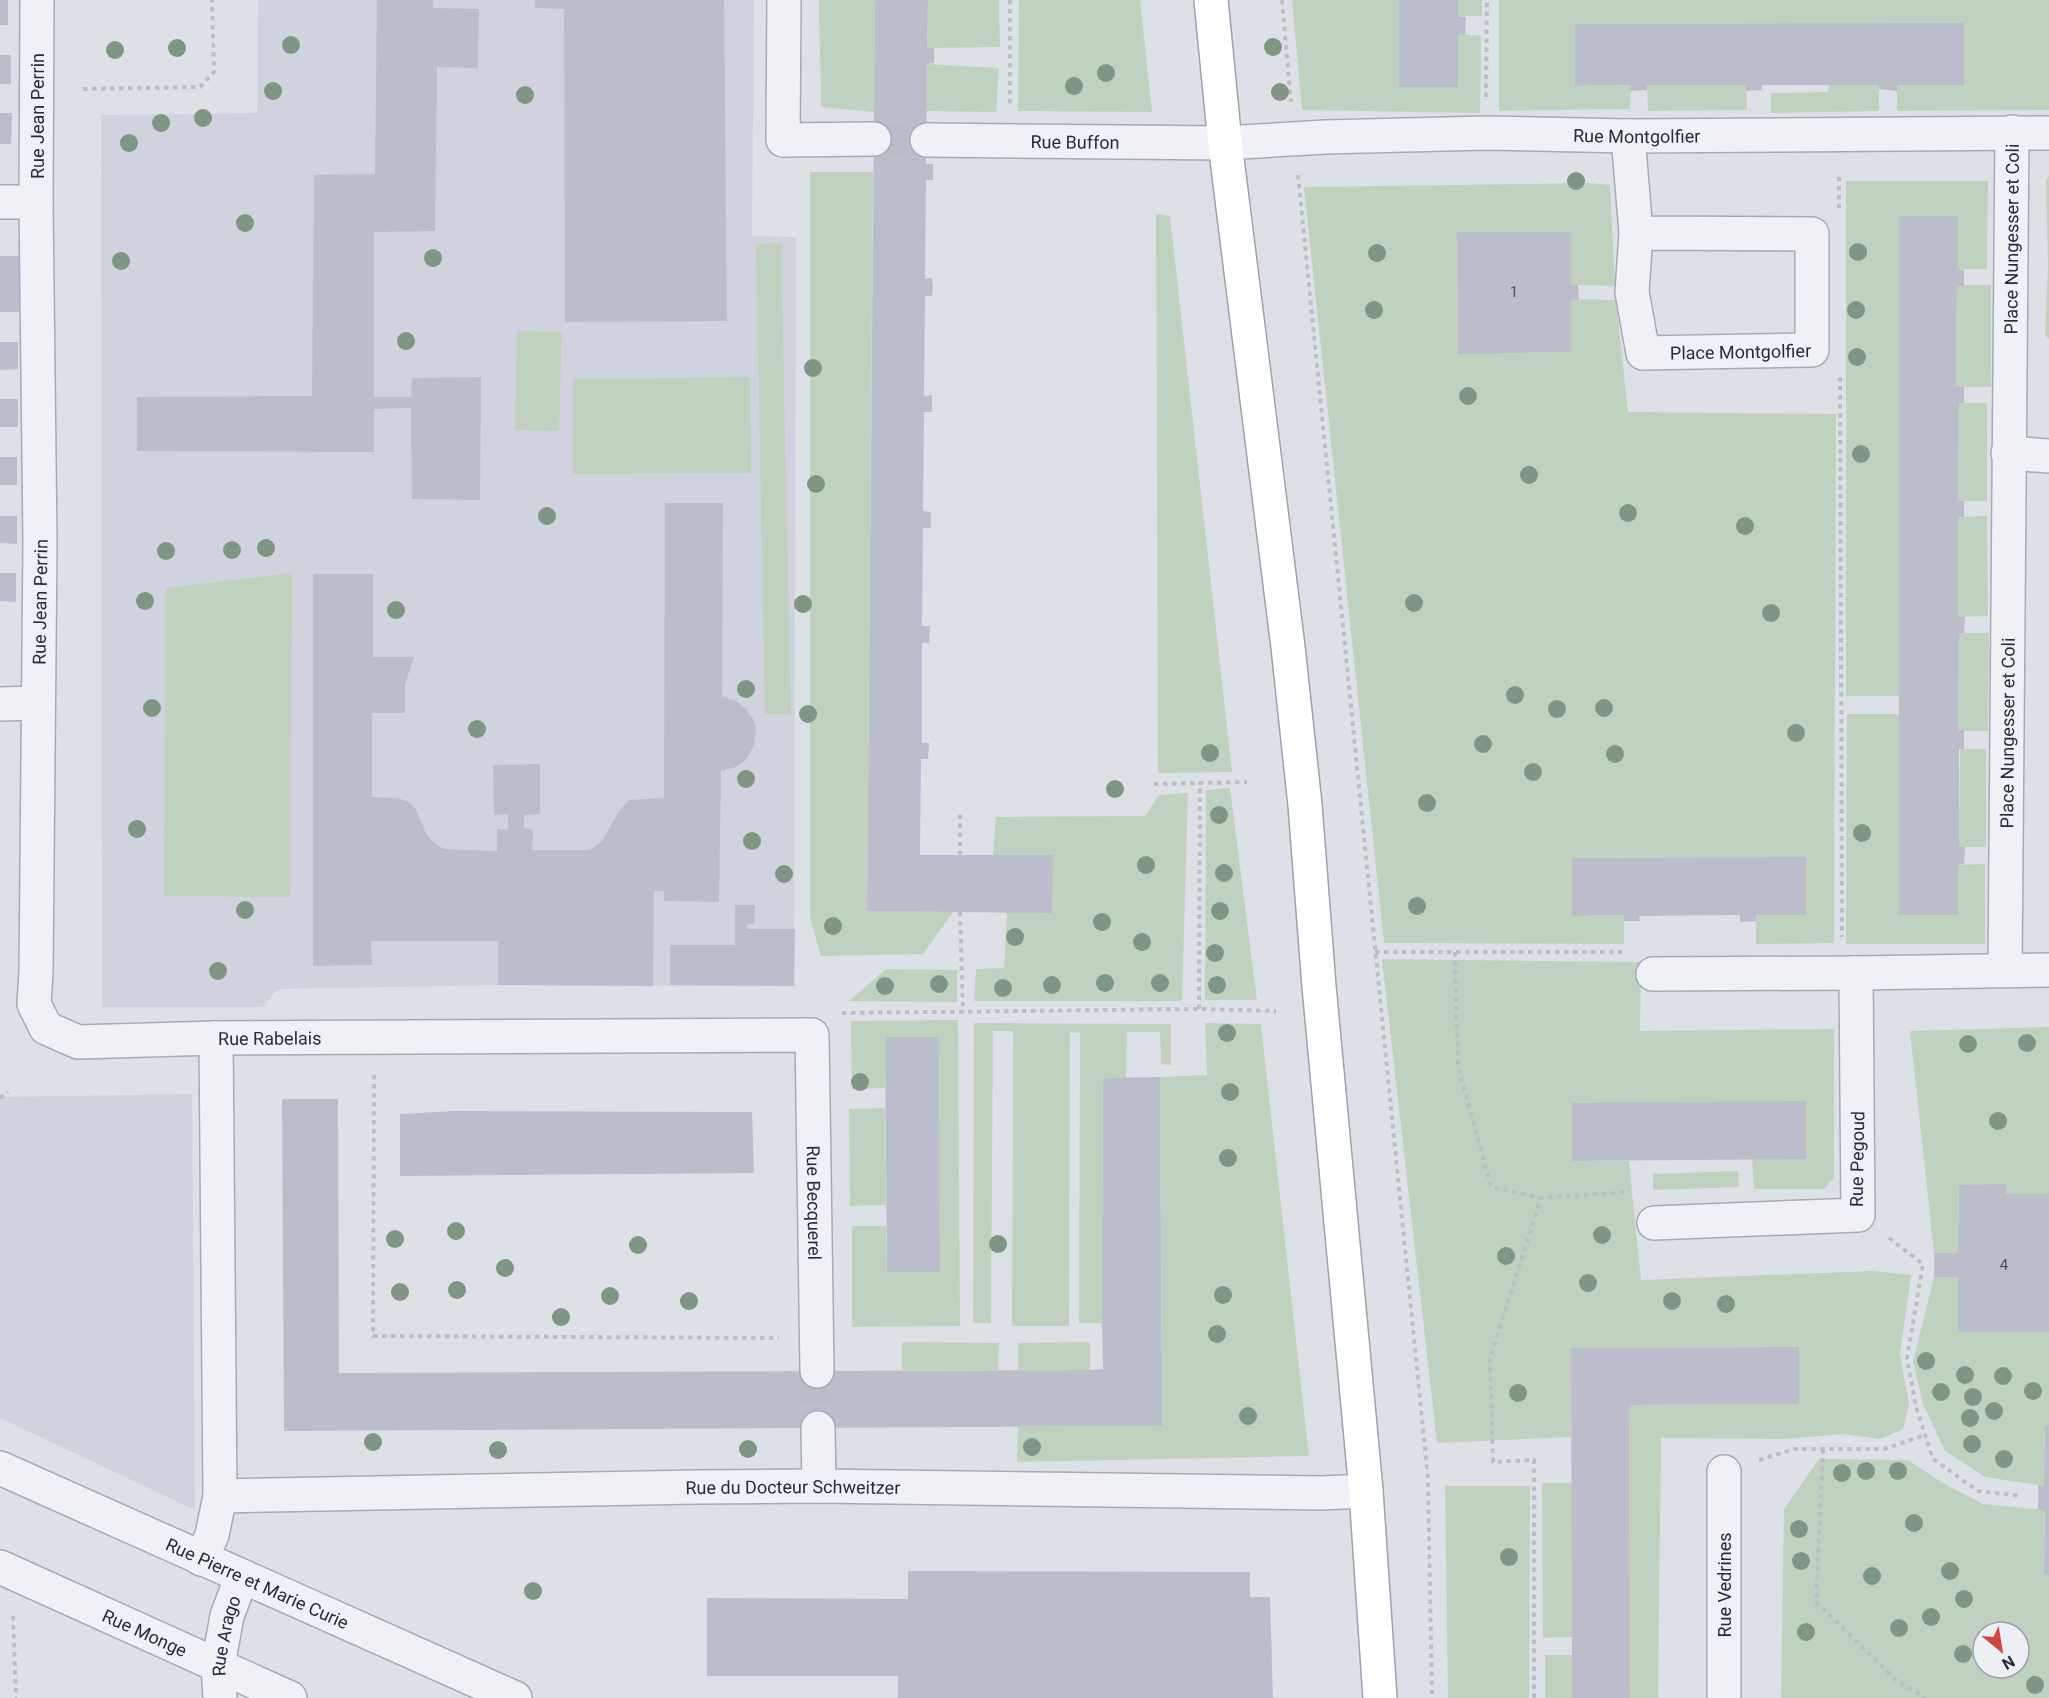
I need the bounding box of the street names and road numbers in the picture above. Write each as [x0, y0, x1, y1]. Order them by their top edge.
street label: Rue Jean Perrin [27, 53, 48, 179]
street label: Rue Montgolfier [1573, 124, 1700, 147]
street label: Rue Buffon [1030, 131, 1120, 152]
street label: Place Nungesser et Coli [2000, 144, 2022, 334]
street label: Place Montgolfier [1670, 340, 1811, 363]
street label: Rue Jean Perrin [28, 539, 52, 665]
street label: Place Nungesser et Coli [1996, 638, 2018, 828]
street label: Rue Rabelais [218, 1027, 322, 1048]
street label: Rue Pegoud [1846, 1111, 1868, 1207]
street label: Rue Becquerel [803, 1145, 826, 1260]
street label: Rue du Docteur Schweitzer [685, 1475, 901, 1498]
street label: Rue Vedrines [1714, 1532, 1735, 1638]
street label: Rue Pierre et Marie Curie [163, 1533, 352, 1633]
street label: Rue Arago [208, 1592, 244, 1677]
street label: Rue Monge [99, 1604, 191, 1661]

